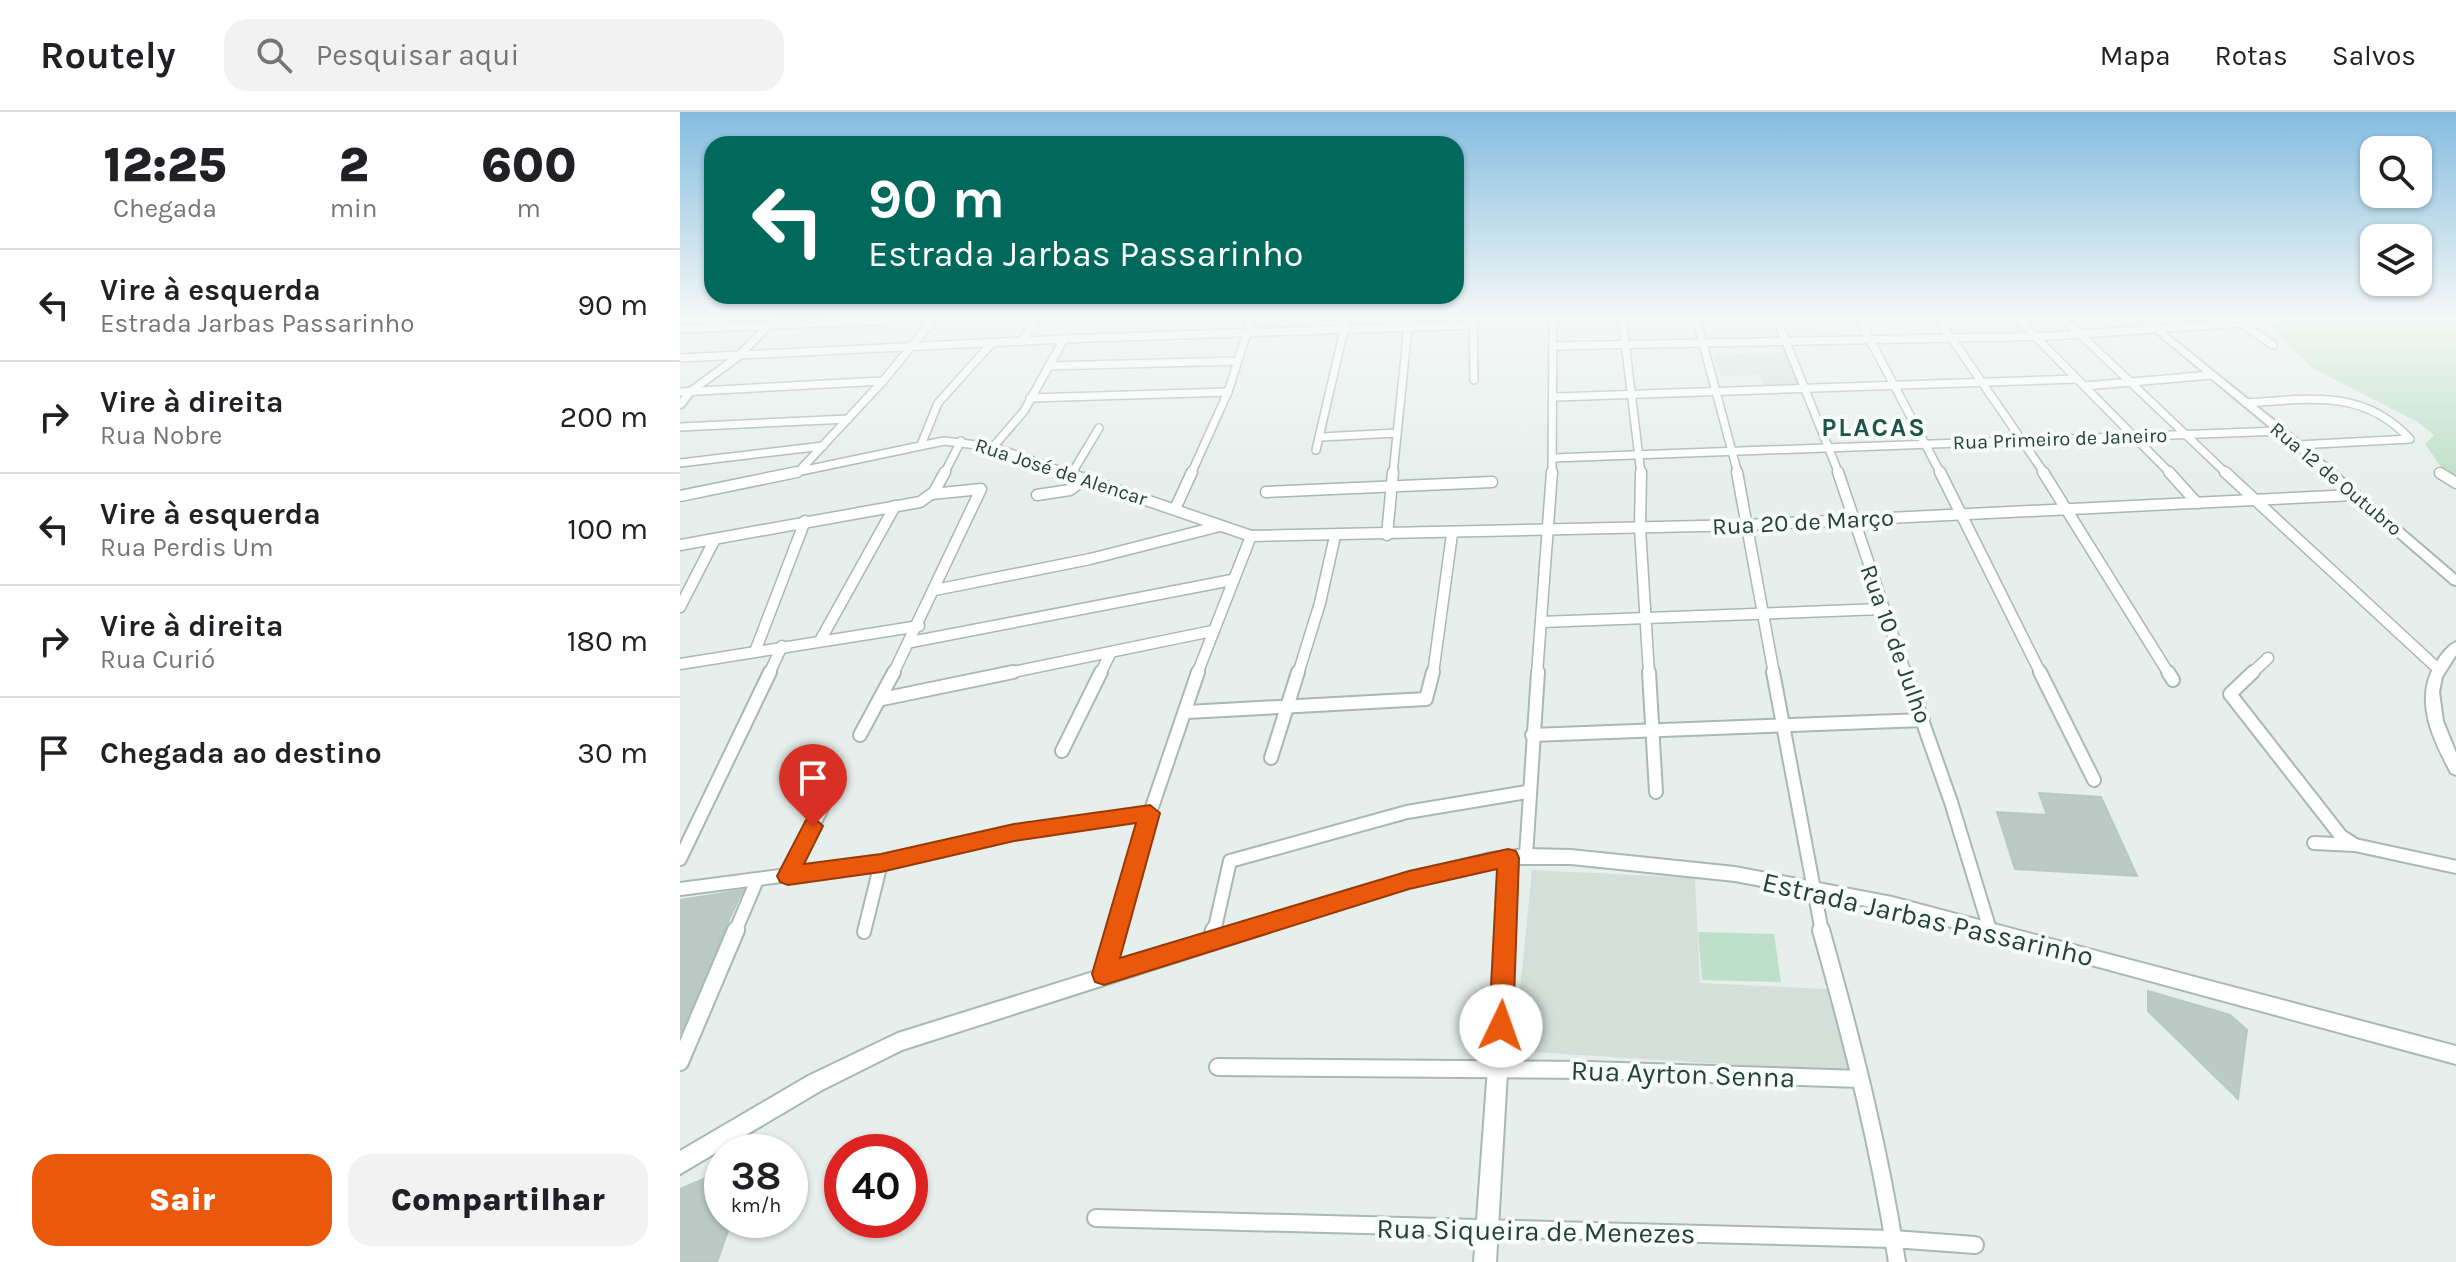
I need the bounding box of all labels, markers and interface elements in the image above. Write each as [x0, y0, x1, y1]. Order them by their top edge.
search box [224, 19, 784, 91]
text: Routely [40, 33, 176, 78]
icon: search [252, 33, 296, 77]
text: Pesquisar aqui [316, 37, 519, 73]
text: Mapa [2100, 39, 2171, 72]
text: Rotas [2215, 39, 2288, 72]
text: Salvos [2332, 39, 2416, 72]
map controls [2360, 136, 2432, 296]
button: search [2360, 136, 2432, 208]
text: 12:25 [103, 137, 226, 193]
text: 2 [338, 137, 369, 193]
text: 600 [481, 137, 577, 193]
text: 90 m [868, 166, 1005, 231]
icon: left [736, 168, 840, 272]
text: Chegada [113, 193, 217, 224]
text: min [330, 193, 378, 224]
text: m [517, 193, 541, 224]
button: layers [2360, 224, 2432, 296]
text: Estrada Jarbas Passarinho [868, 233, 1303, 275]
text: Vire à esquerda [100, 272, 321, 308]
icon: left [32, 283, 76, 327]
text: 90 m [578, 287, 648, 323]
text: Estrada Jarbas Passarinho [100, 308, 415, 339]
text: Vire à direita [100, 384, 283, 420]
icon: right [32, 395, 76, 439]
text: 200 m [560, 399, 648, 435]
district label: PLACAS [1821, 412, 1927, 443]
street label: Rua 12 de Outubro [2266, 417, 2406, 541]
text: Rua Nobre [100, 420, 222, 451]
street label: Rua Primeiro de Janeiro [1952, 424, 2168, 454]
street label: Rua José de Alencar [972, 433, 1151, 511]
text: Vire à esquerda [100, 496, 321, 532]
street label: Rua 20 de Março [1711, 503, 1895, 541]
icon: left [32, 507, 76, 551]
text: 100 m [567, 511, 648, 547]
text: Rua Perdis Um [100, 532, 274, 563]
street label: Rua 10 de Julho [1854, 561, 1938, 727]
text: Vire à direita [100, 608, 283, 644]
icon: right [32, 619, 76, 663]
text: 180 m [567, 623, 648, 659]
text: Rua Curió [100, 644, 215, 675]
icon: arrive [32, 731, 76, 775]
text: Chegada ao destino [100, 735, 382, 771]
text: 30 m [577, 735, 648, 771]
pin [779, 744, 847, 826]
icon: arrive [791, 756, 835, 800]
street label: Estrada Jarbas Passarinho [1759, 865, 2097, 973]
position arrow [1459, 984, 1543, 1068]
street label: Rua Ayrton Senna [1570, 1054, 1796, 1094]
speed limit sign: 40 [824, 1134, 928, 1238]
text: 38 [731, 1152, 781, 1199]
button: Sair [32, 1154, 332, 1246]
button: Compartilhar [348, 1154, 648, 1246]
text: km/h [731, 1194, 781, 1217]
street label: Rua Siqueira de Menezes [1376, 1212, 1696, 1250]

